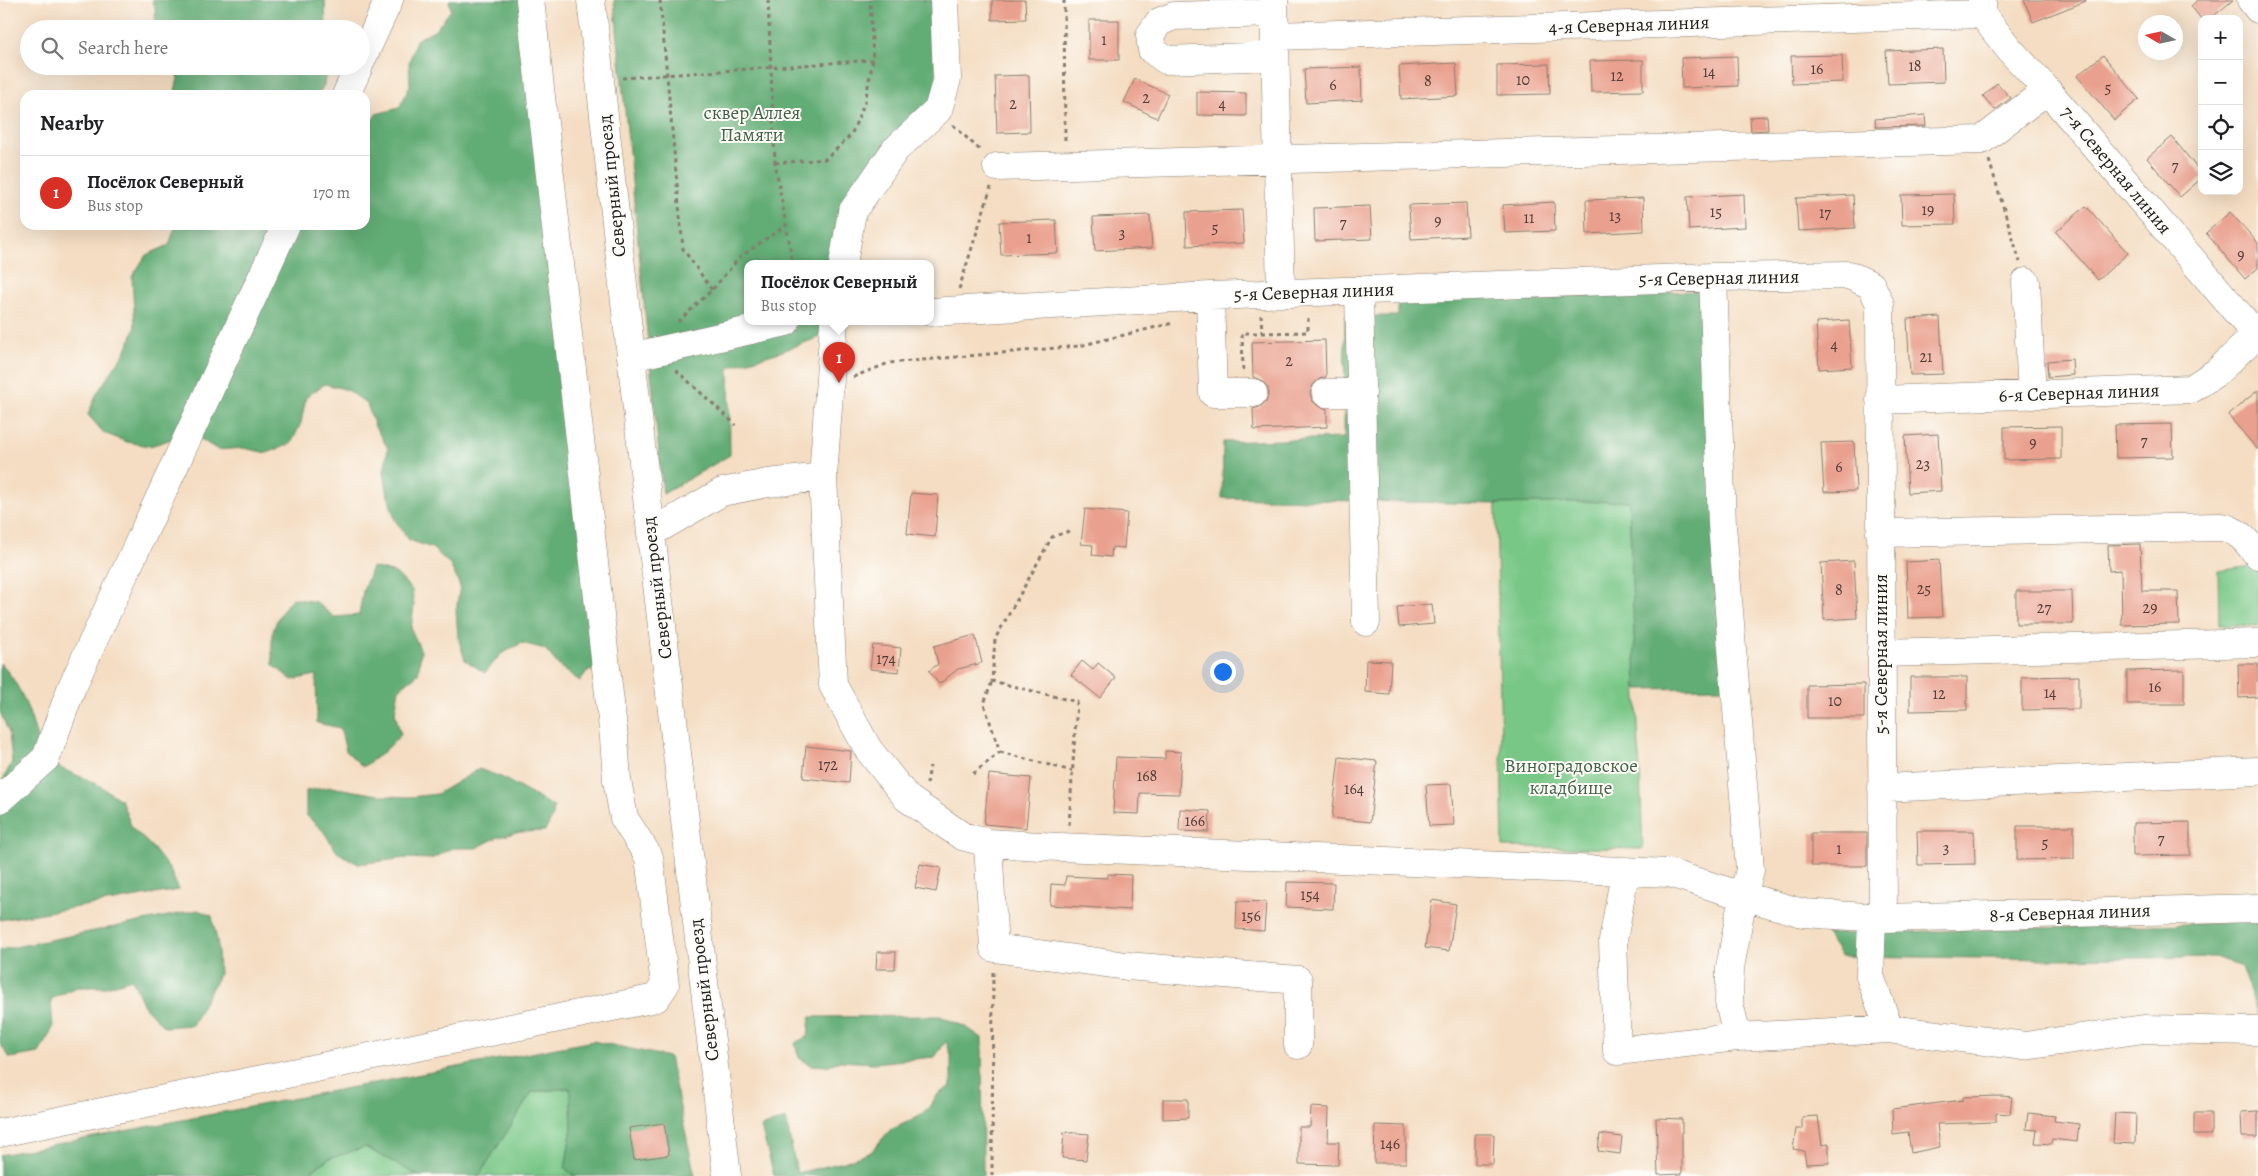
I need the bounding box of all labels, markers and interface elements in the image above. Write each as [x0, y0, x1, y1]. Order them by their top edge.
street label: 4-я Северная линия [1548, 9, 1710, 41]
north arrow [2138, 15, 2183, 60]
map controls [2198, 15, 2243, 195]
button: + [2198, 15, 2243, 60]
search box [20, 20, 370, 75]
house number: 1 [1101, 29, 1107, 51]
icon: search [38, 34, 66, 62]
text: Search here [78, 35, 168, 61]
house number: 18 [1908, 55, 1922, 77]
house number: 16 [1811, 58, 1823, 80]
button: − [2198, 60, 2243, 105]
house number: 14 [1703, 61, 1715, 83]
house number: 12 [1610, 65, 1624, 87]
house number: 10 [1516, 69, 1530, 91]
house number: 8 [1424, 70, 1432, 92]
house number: 6 [1329, 74, 1337, 96]
house number: 5 [2105, 77, 2112, 99]
house number: 2 [1142, 87, 1150, 109]
house number: 2 [1009, 93, 1017, 115]
house number: 4 [1218, 93, 1226, 115]
park label: сквер Аллея Памяти [704, 100, 800, 148]
street label: 7-я Северная линия [2055, 100, 2177, 240]
button: locate [2198, 105, 2243, 150]
text: Nearby [40, 109, 103, 137]
street label: Северный проезд [592, 114, 632, 258]
button: layers [2198, 150, 2243, 195]
house number: 7 [2172, 155, 2179, 177]
text: Посёлок Северный [87, 169, 244, 195]
text: 1 [53, 182, 59, 204]
text: 170 m [313, 182, 350, 204]
text: Bus stop [87, 195, 143, 217]
house number: 19 [1922, 199, 1934, 221]
house number: 15 [1710, 201, 1722, 223]
house number: 17 [1819, 202, 1831, 224]
house number: 13 [1609, 205, 1621, 227]
house number: 11 [1524, 207, 1535, 229]
house number: 9 [1434, 210, 1442, 232]
house number: 7 [1340, 212, 1347, 234]
house number: 5 [1212, 217, 1219, 239]
house number: 3 [1119, 222, 1125, 244]
house number: 1 [1026, 227, 1032, 249]
house number: 9 [2237, 244, 2245, 266]
popup [744, 260, 934, 325]
street label: 5-я Северная линия [1639, 264, 1799, 292]
text: Посёлок Северный [761, 269, 918, 295]
street label: 5-я Северная линия [1233, 276, 1395, 308]
text: Bus stop [761, 295, 816, 317]
house number: 4 [1830, 334, 1838, 356]
pin: 1 [823, 342, 855, 383]
house number: 21 [1919, 346, 1933, 368]
house number: 2 [1285, 350, 1293, 372]
street label: 6-я Северная линия [1998, 377, 2160, 409]
house number: 7 [2141, 430, 2148, 452]
house number: 9 [2029, 432, 2037, 454]
house number: 23 [1916, 453, 1930, 475]
house number: 6 [1835, 456, 1843, 478]
street label: Северный проезд [635, 515, 679, 661]
street label: 5-я Северная линия [1868, 574, 1894, 734]
house number: 25 [1917, 578, 1931, 600]
house number: 8 [1835, 579, 1843, 601]
house number: 27 [2037, 597, 2051, 619]
house number: 29 [2143, 597, 2157, 619]
house number: 174 [876, 648, 896, 670]
your location [1210, 659, 1236, 685]
house number: 16 [2149, 676, 2161, 698]
house number: 14 [2044, 682, 2056, 704]
house number: 12 [1932, 683, 1946, 705]
house number: 10 [1828, 690, 1842, 712]
park label: Виноградовское кладбище [1504, 753, 1638, 801]
house number: 172 [818, 754, 838, 776]
house number: 168 [1137, 765, 1157, 787]
house number: 164 [1344, 778, 1364, 800]
house number: 166 [1185, 810, 1205, 832]
house number: 7 [2158, 828, 2165, 850]
house number: 5 [2042, 832, 2049, 854]
house number: 3 [1943, 837, 1949, 859]
house number: 1 [1836, 838, 1842, 860]
house number: 154 [1300, 884, 1320, 906]
street label: 8-я Северная линия [1989, 897, 2151, 929]
house number: 156 [1241, 905, 1261, 927]
street label: Северный проезд [682, 917, 726, 1063]
house number: 146 [1380, 1133, 1400, 1155]

